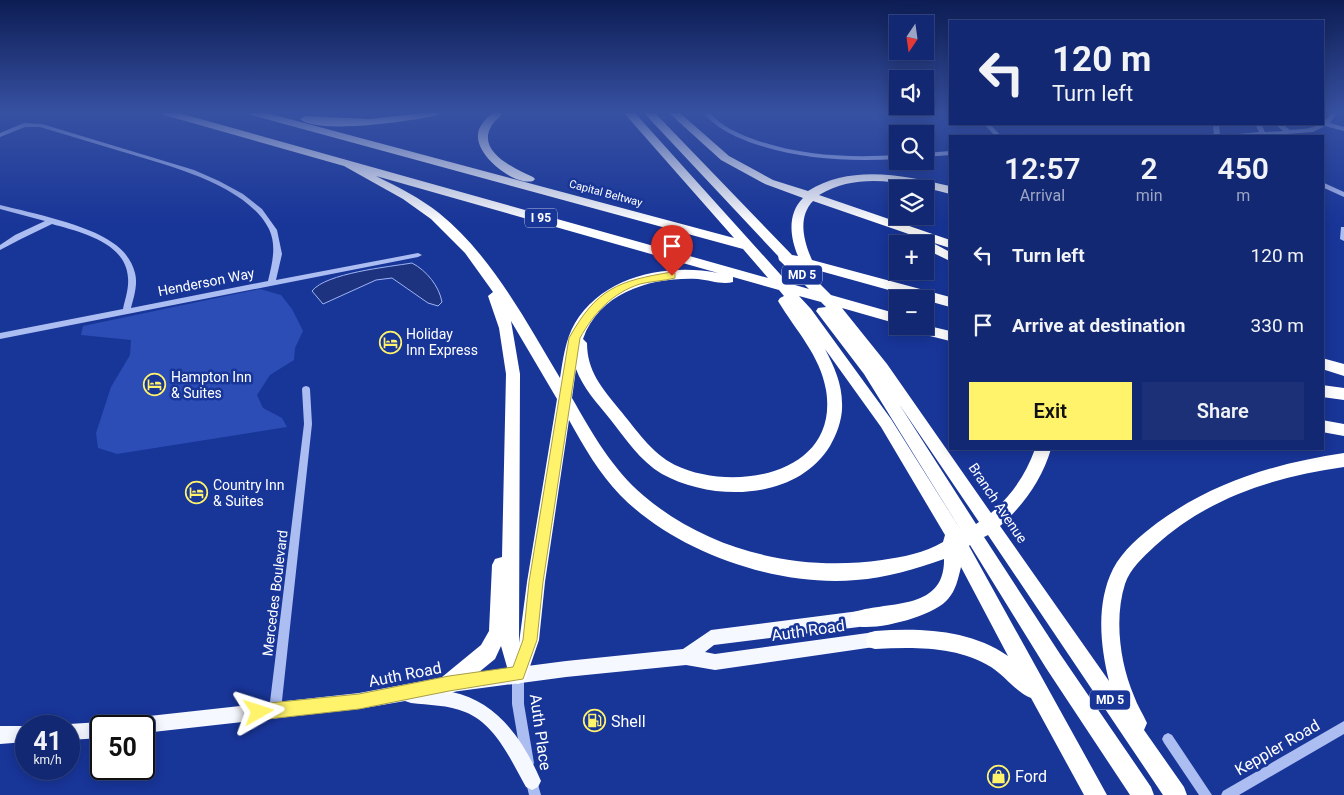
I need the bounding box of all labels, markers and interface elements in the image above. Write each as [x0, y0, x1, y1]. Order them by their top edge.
north arrow [889, 15, 934, 60]
map controls [889, 15, 934, 335]
text: 120 m [1052, 39, 1151, 80]
icon: left [969, 40, 1034, 105]
button: sound [889, 70, 934, 115]
text: Turn left [1052, 81, 1133, 106]
button: search [889, 125, 934, 170]
text: 12:57 [1004, 151, 1081, 186]
text: 2 [1141, 151, 1158, 186]
text: 450 [1218, 151, 1269, 186]
street label: Capital Beltway [568, 177, 645, 210]
button: layers [889, 180, 934, 225]
text: Arrival [1020, 186, 1065, 205]
text: min [1136, 186, 1163, 205]
text: m [1236, 186, 1250, 205]
road number: I 95 [525, 208, 557, 228]
pin [651, 225, 693, 276]
icon: arrive [658, 232, 686, 260]
button: + [889, 235, 934, 280]
icon: left [969, 241, 997, 269]
text: Turn left [1012, 244, 1085, 267]
text: 120 m [1251, 244, 1304, 267]
street label: Henderson Way [156, 265, 256, 299]
road number: MD 5 [782, 266, 822, 284]
button: − [889, 290, 934, 335]
icon: arrive [969, 311, 997, 339]
text: Arrive at destination [1012, 314, 1185, 337]
text: 330 m [1251, 314, 1304, 337]
place label: Holiday Inn Express [406, 326, 478, 358]
hotel icon: Holiday Inn Express [378, 330, 402, 354]
place label: Hampton Inn & Suites [171, 369, 252, 401]
hotel icon: Hampton Inn & Suites [143, 373, 167, 397]
button: Exit [969, 382, 1132, 440]
button: Share [1142, 382, 1304, 440]
street label: Branch Avenue [965, 460, 1031, 546]
place label: Country Inn & Suites [213, 477, 284, 509]
hotel icon: Country Inn & Suites [185, 481, 209, 505]
street label: Mercedes Boulevard [259, 529, 291, 657]
street label: Auth Road [770, 616, 846, 645]
street label: Auth Road [367, 658, 443, 691]
position arrow [232, 685, 284, 737]
road number: MD 5 [1090, 690, 1130, 710]
street label: Auth Place [526, 693, 555, 771]
fuel station icon: Shell [583, 709, 607, 733]
place label: Shell [611, 712, 646, 731]
speed limit sign: 50 [90, 715, 155, 780]
street label: Keppler Road [1231, 716, 1323, 779]
text: 41 [33, 727, 62, 756]
text: km/h [33, 753, 62, 767]
shop icon: Ford [987, 764, 1011, 788]
place label: Ford [1015, 767, 1047, 786]

